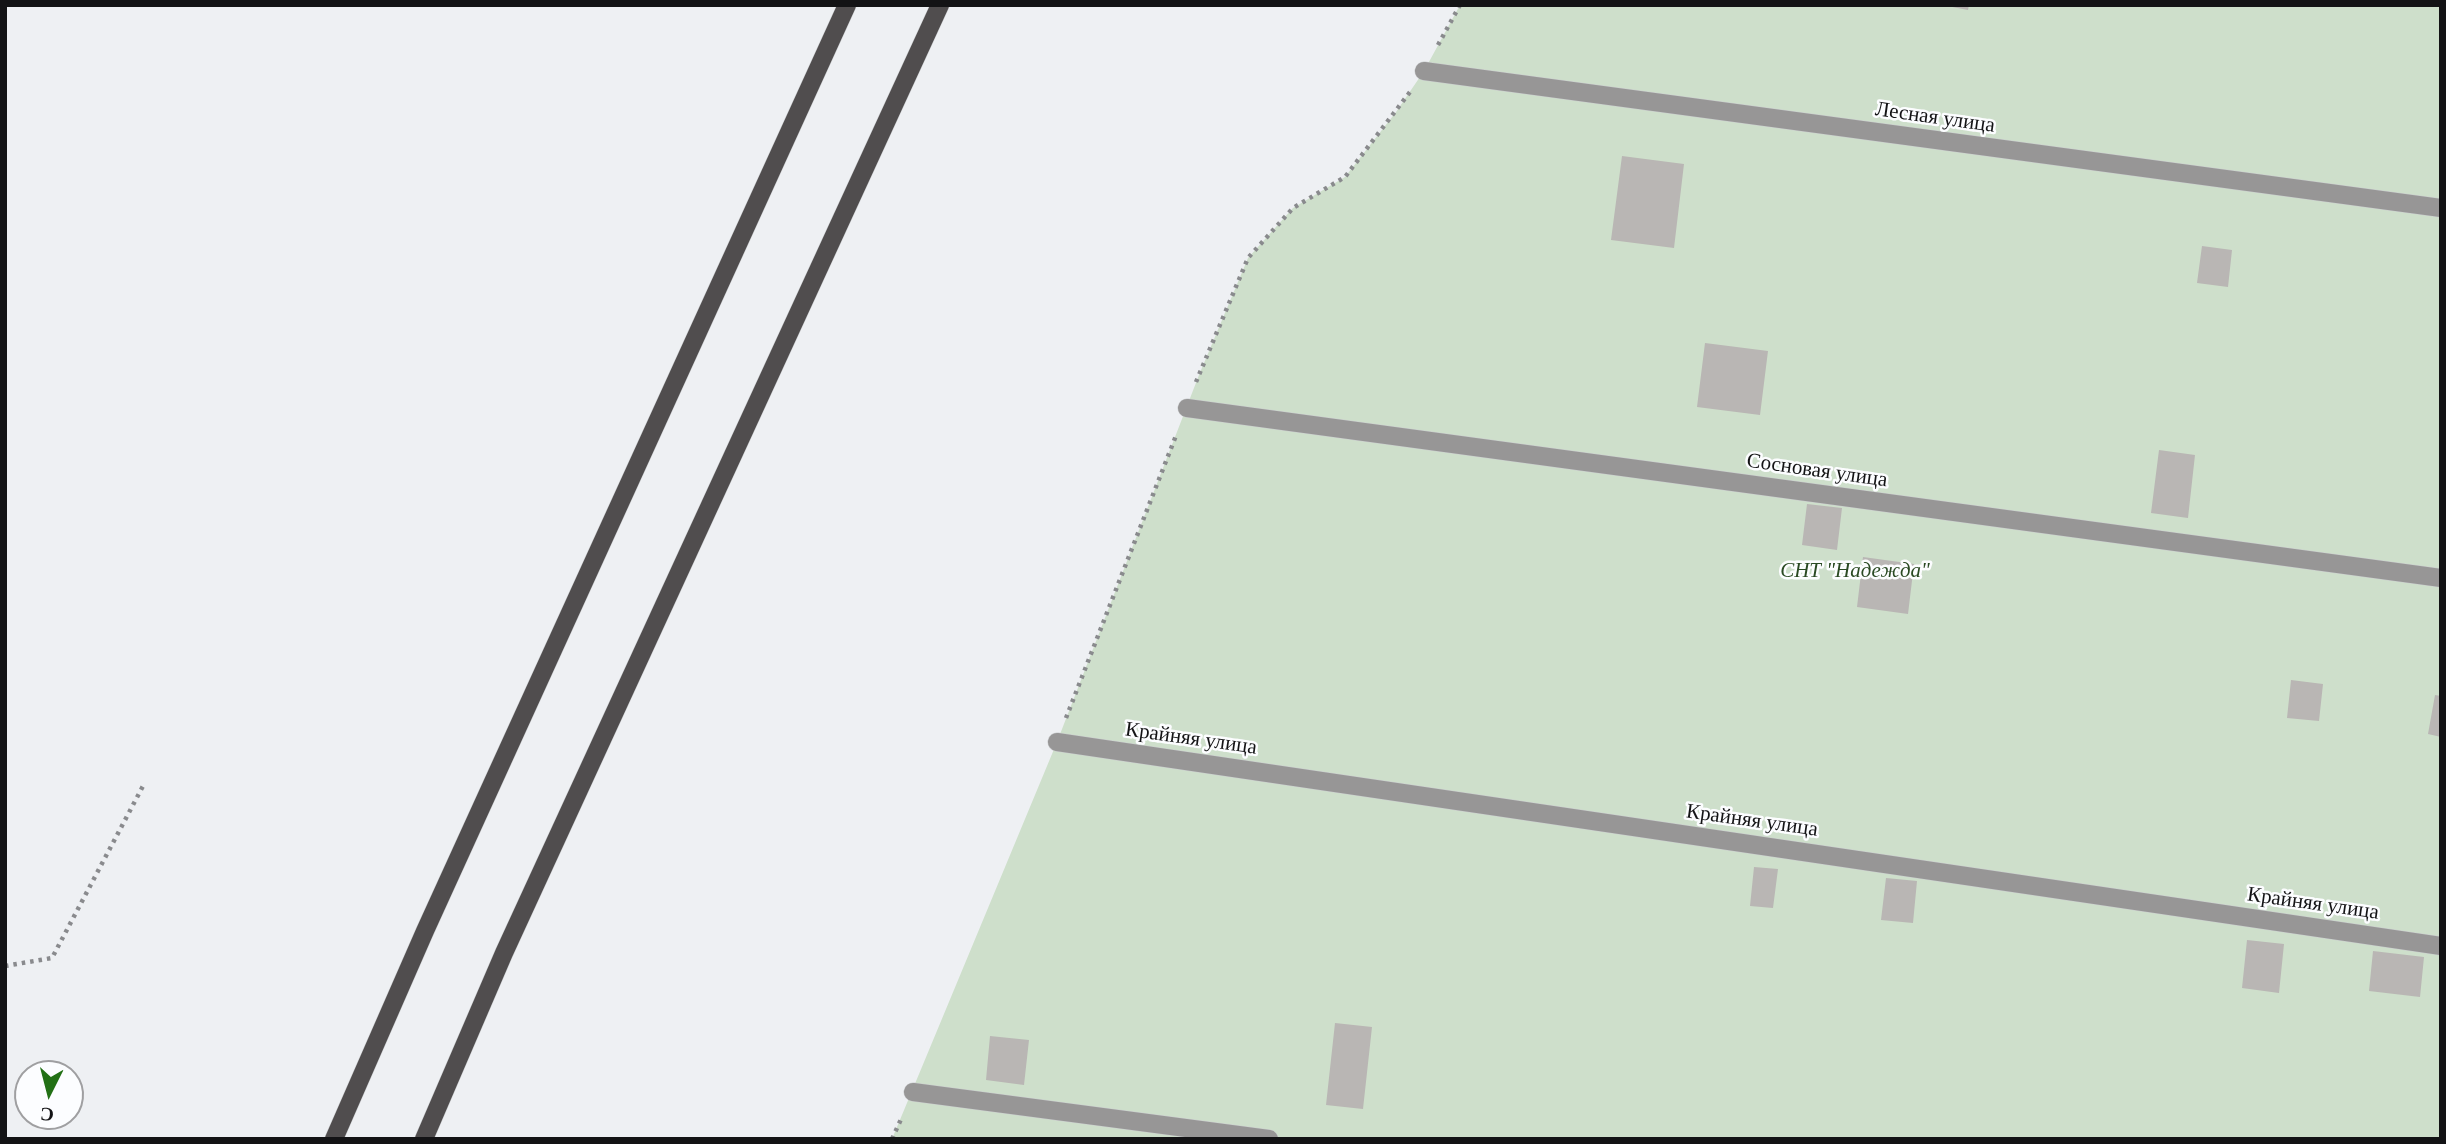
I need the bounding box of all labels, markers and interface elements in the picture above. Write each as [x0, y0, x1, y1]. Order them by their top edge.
street label: Лесная улица [1874, 97, 1996, 139]
street label: Сосновая улица [1745, 449, 1889, 493]
park label: СНТ "Надежда" [1780, 558, 1930, 584]
street label: Крайняя улица [1124, 717, 1258, 761]
street label: Крайняя улица [1685, 799, 1819, 843]
street label: Крайняя улица [2246, 882, 2380, 926]
north arrow [14, 1060, 84, 1130]
text: С [39, 1103, 55, 1126]

